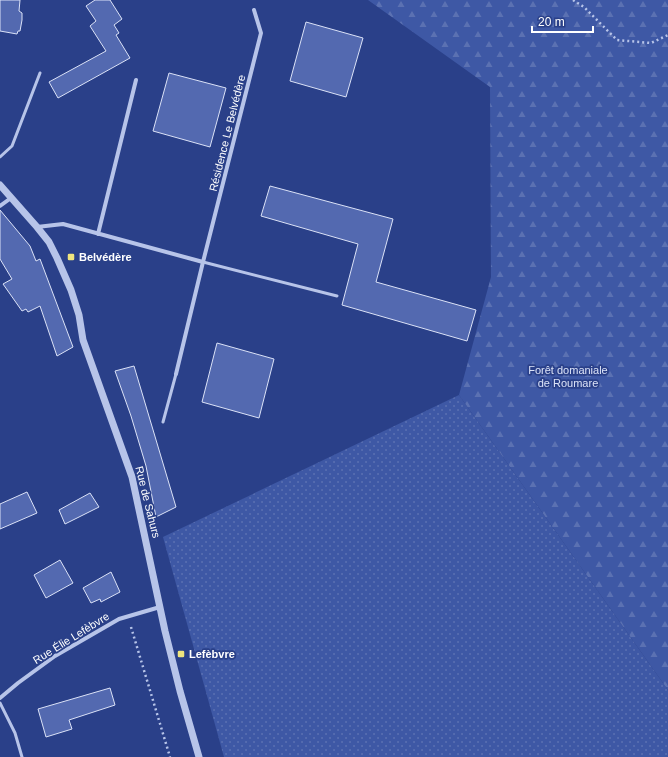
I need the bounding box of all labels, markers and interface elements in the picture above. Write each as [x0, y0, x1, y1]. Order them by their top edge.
scale bar [532, 8, 593, 34]
text: 20 m [538, 15, 565, 29]
street label: Résidence Le Belvédère [207, 73, 247, 193]
place label: Belvédère [79, 251, 132, 263]
marker: Belvédère [66, 252, 76, 262]
park label: Forêt domaniale de Roumare [528, 364, 608, 389]
street label: Rue de Sahurs [133, 465, 163, 540]
street label: Rue Élie Lefèbvre [31, 610, 111, 666]
place label: Lefèbvre [189, 648, 235, 660]
marker: Lefèbvre [176, 649, 186, 659]

